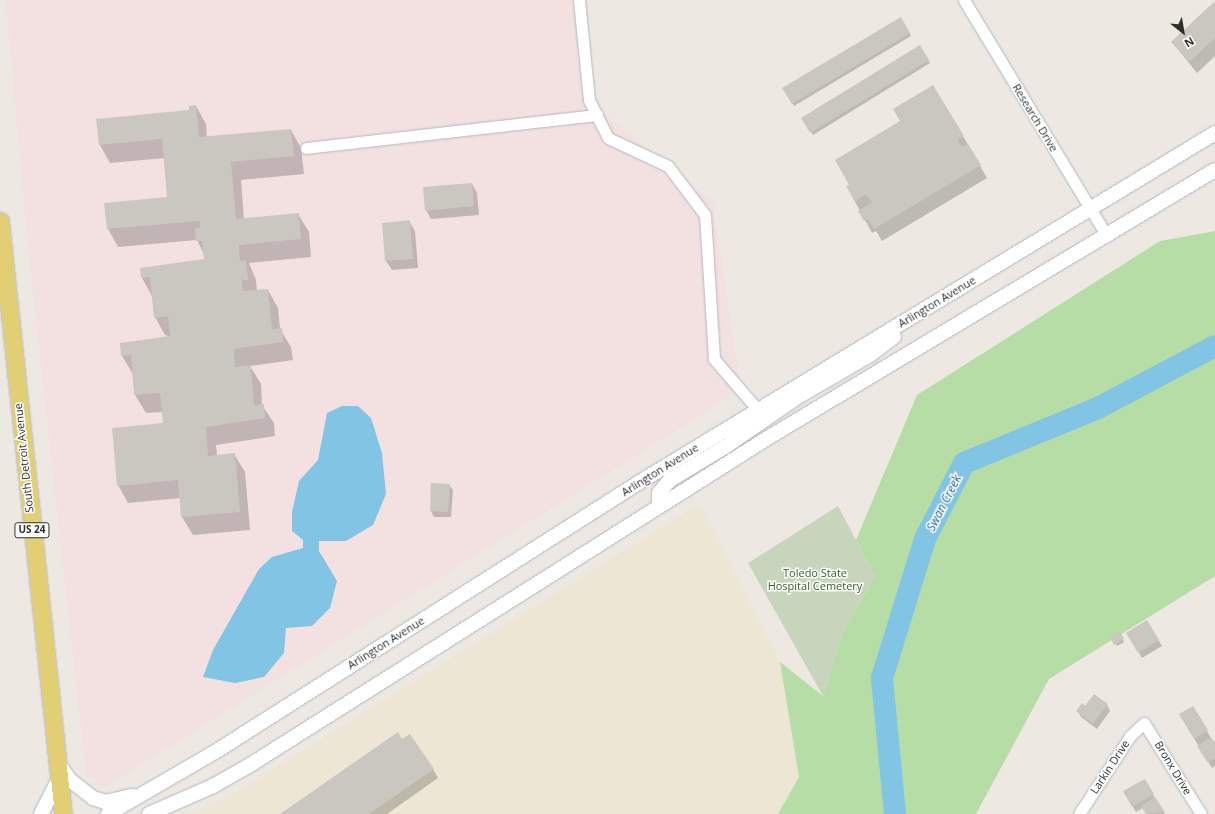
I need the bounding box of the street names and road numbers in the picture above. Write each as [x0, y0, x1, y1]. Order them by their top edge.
street label: Research Drive [1010, 82, 1060, 154]
street label: Arlington Avenue [896, 274, 978, 330]
street label: South Detroit Avenue [12, 403, 36, 513]
street label: Arlington Avenue [619, 441, 701, 499]
road number: US 24 [14, 522, 50, 538]
street label: Arlington Avenue [345, 614, 427, 672]
street label: Larkin Drive [1088, 738, 1132, 796]
street label: Bronx Drive [1152, 739, 1194, 797]

